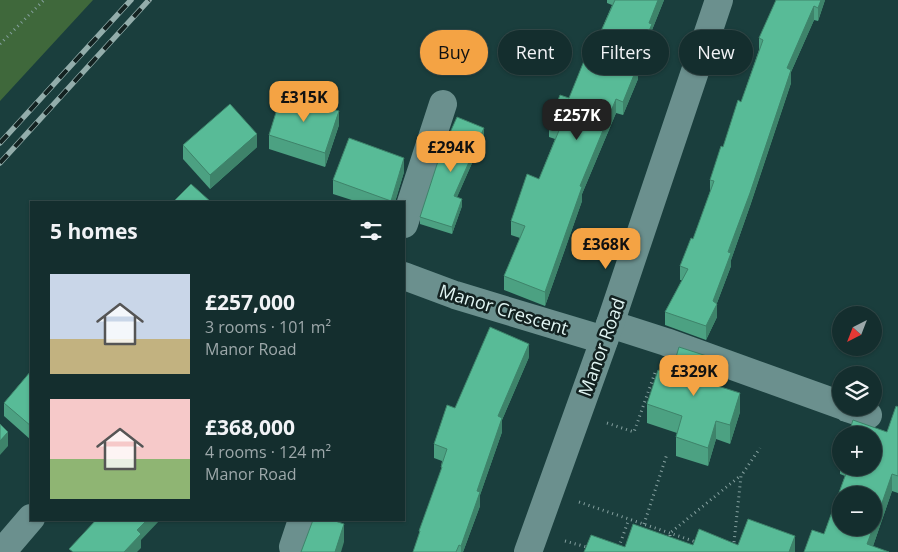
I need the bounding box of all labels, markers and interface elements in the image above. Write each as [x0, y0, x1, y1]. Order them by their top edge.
chip: Buy [420, 30, 488, 75]
chip: Rent [498, 30, 572, 75]
chip: Filters [582, 30, 669, 75]
chip: New [679, 30, 753, 75]
pin: £315K [269, 80, 339, 123]
text: £315K [280, 86, 328, 108]
pin: £257K [542, 98, 612, 141]
text: £257K [553, 104, 601, 126]
pin: £294K [416, 130, 486, 173]
text: £294K [427, 136, 475, 158]
text: 5 homes [50, 217, 138, 245]
icon: filters [357, 217, 385, 245]
pin: £368K [571, 228, 641, 270]
text: £368K [582, 233, 630, 255]
street label: Manor Crescent [437, 278, 571, 340]
text: £257,000 [205, 288, 295, 316]
icon: home [90, 294, 150, 354]
street label: Manor Road [572, 294, 630, 400]
north arrow [832, 306, 882, 356]
map controls [832, 306, 882, 536]
text: 3 rooms · 101 m² [205, 316, 331, 338]
text: Manor Road [205, 338, 297, 360]
pin: £329K [659, 354, 729, 397]
text: £329K [670, 360, 718, 382]
button: layers [832, 366, 882, 416]
text: £368,000 [205, 413, 295, 441]
icon: home [90, 419, 150, 479]
button: + [832, 426, 882, 476]
text: 4 rooms · 124 m² [205, 441, 331, 463]
text: Manor Road [205, 463, 297, 485]
button: − [832, 486, 882, 536]

